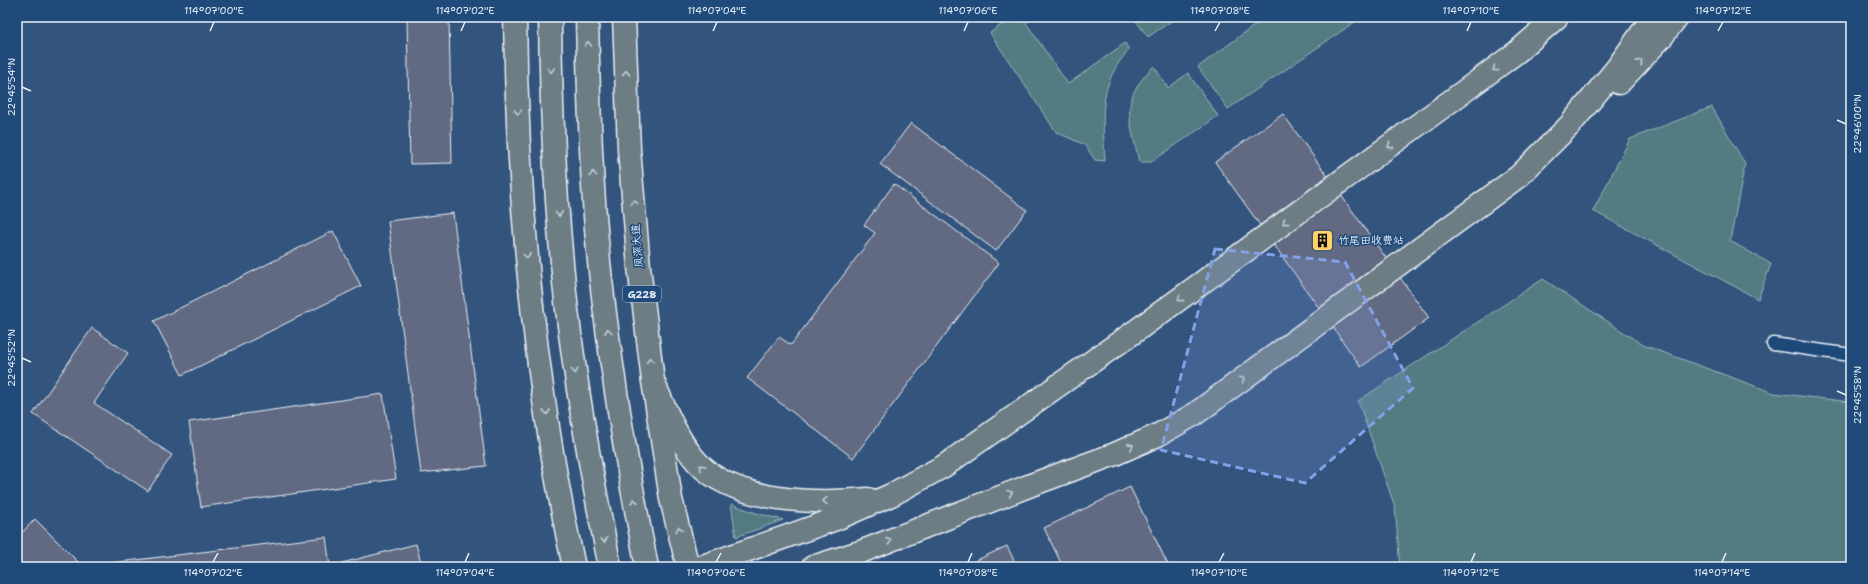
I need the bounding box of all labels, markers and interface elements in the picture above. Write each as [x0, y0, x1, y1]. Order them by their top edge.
text: 114°07'00"E [184, 4, 244, 17]
text: 114°07'02"E [436, 4, 494, 17]
text: 114°07'04"E [687, 4, 747, 17]
text: 114°07'06"E [939, 4, 997, 17]
text: 114°07'08"E [1190, 4, 1250, 17]
text: 114°07'10"E [1443, 4, 1499, 17]
text: 114°07'12"E [1695, 4, 1751, 17]
one-way arrow [584, 41, 592, 47]
text: 22°45'54"N [5, 58, 18, 116]
one-way arrow [1636, 59, 1643, 66]
one-way arrow [1492, 64, 1499, 71]
one-way arrow [546, 67, 555, 73]
one-way arrow [622, 70, 630, 76]
text: 22°46'00"N [1851, 94, 1864, 154]
one-way arrow [513, 109, 522, 115]
one-way arrow [1388, 141, 1395, 148]
one-way arrow [589, 171, 597, 177]
one-way arrow [629, 199, 638, 205]
one-way arrow [554, 211, 563, 217]
one-way arrow [1283, 217, 1290, 224]
street label: 凤深大道 [628, 223, 647, 269]
building icon: 竹尾田收费站 [1309, 227, 1335, 253]
place label: 竹尾田收费站 [1338, 233, 1404, 248]
one-way arrow [522, 253, 531, 259]
road number: G228 [623, 286, 661, 302]
one-way arrow [1177, 294, 1184, 302]
one-way arrow [604, 328, 613, 334]
text: 22°45'52"N [5, 329, 18, 387]
one-way arrow [646, 356, 655, 363]
text: 22°45'58"N [1851, 366, 1864, 424]
one-way arrow [570, 368, 579, 374]
one-way arrow [1238, 377, 1245, 384]
one-way arrow [542, 409, 551, 415]
one-way arrow [1128, 443, 1135, 451]
one-way arrow [699, 464, 707, 471]
one-way arrow [1006, 490, 1014, 498]
one-way arrow [822, 497, 828, 505]
one-way arrow [631, 498, 639, 504]
one-way arrow [675, 526, 683, 532]
one-way arrow [600, 537, 608, 543]
one-way arrow [886, 537, 893, 545]
text: 114°07'02"E [184, 566, 242, 579]
text: 114°07'04"E [435, 566, 495, 579]
text: 114°07'06"E [687, 566, 745, 579]
text: 114°07'08"E [938, 566, 998, 579]
text: 114°07'10"E [1191, 566, 1247, 579]
text: 114°07'12"E [1443, 566, 1499, 579]
text: 114°07'14"E [1694, 566, 1750, 579]

